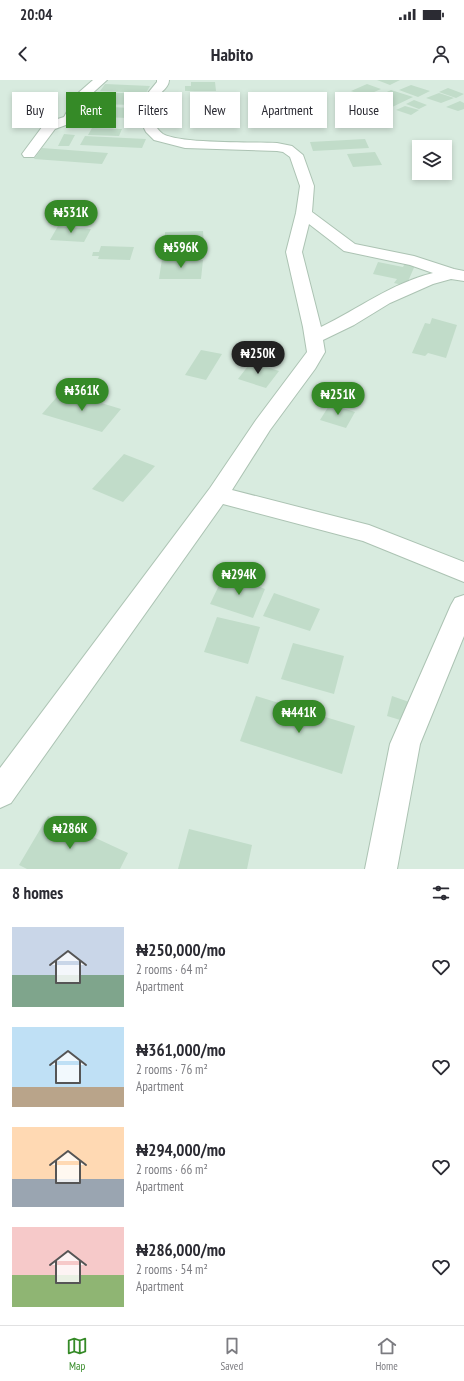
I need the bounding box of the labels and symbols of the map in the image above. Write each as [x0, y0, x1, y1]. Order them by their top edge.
pin: ₦531K [43, 200, 99, 234]
pin: ₦596K [153, 235, 209, 269]
pin: ₦250K [230, 341, 286, 375]
pin: ₦361K [54, 378, 110, 412]
pin: ₦251K [310, 382, 366, 416]
pin: ₦294K [211, 562, 267, 596]
pin: ₦441K [271, 700, 327, 734]
pin: ₦286K [42, 816, 98, 850]

